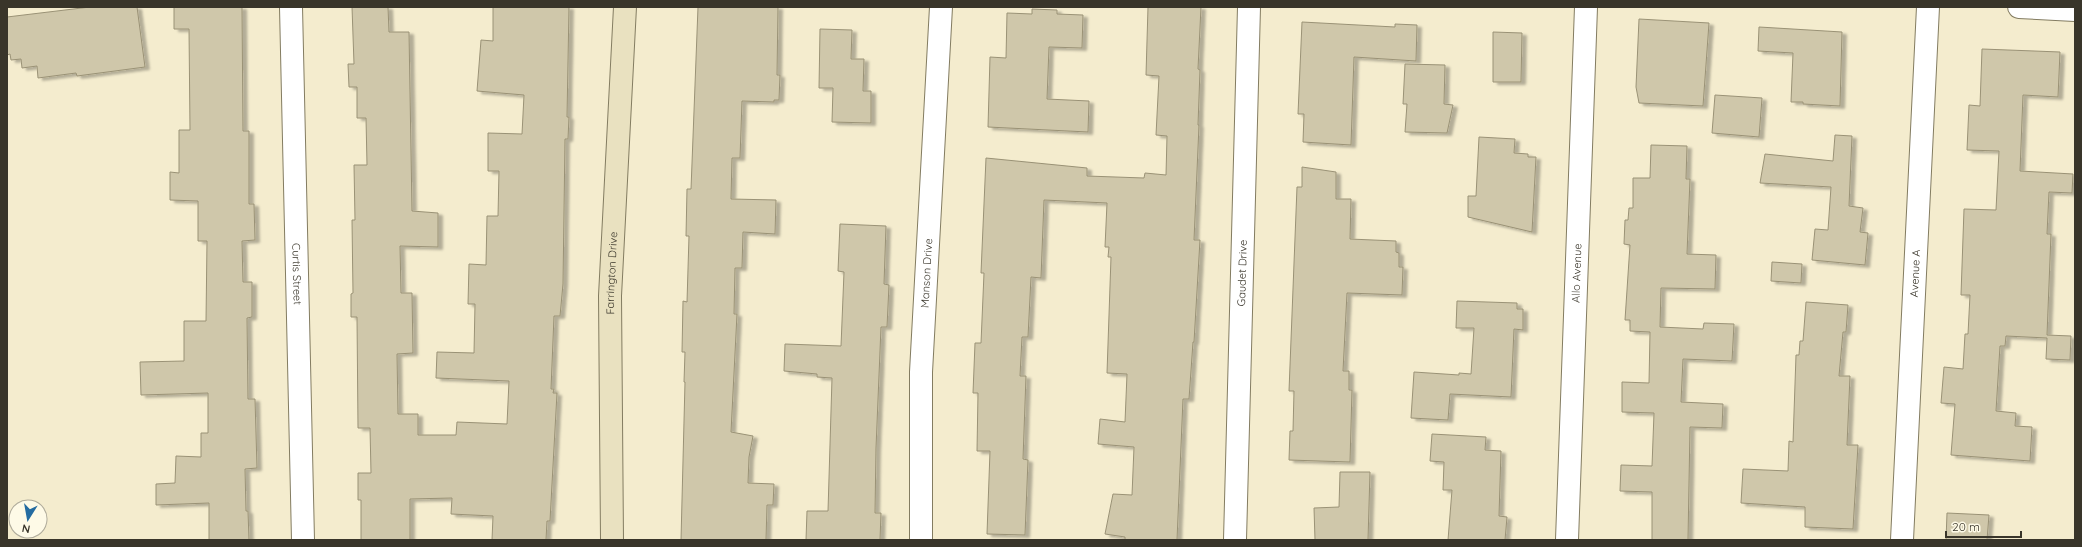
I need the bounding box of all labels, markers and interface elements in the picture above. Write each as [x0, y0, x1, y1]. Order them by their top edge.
street label: Farrington Drive [603, 231, 620, 315]
street label: Manson Drive [918, 238, 935, 308]
street label: Gaudet Drive [1234, 240, 1250, 307]
street label: Curtis Street [289, 243, 305, 305]
street label: Allo Avenue [1568, 243, 1585, 303]
street label: Avenue A [1907, 249, 1923, 298]
north arrow [8, 499, 48, 539]
scale bar [1946, 513, 2021, 539]
text: 20 m [1952, 519, 1980, 534]
text: N [21, 521, 31, 536]

